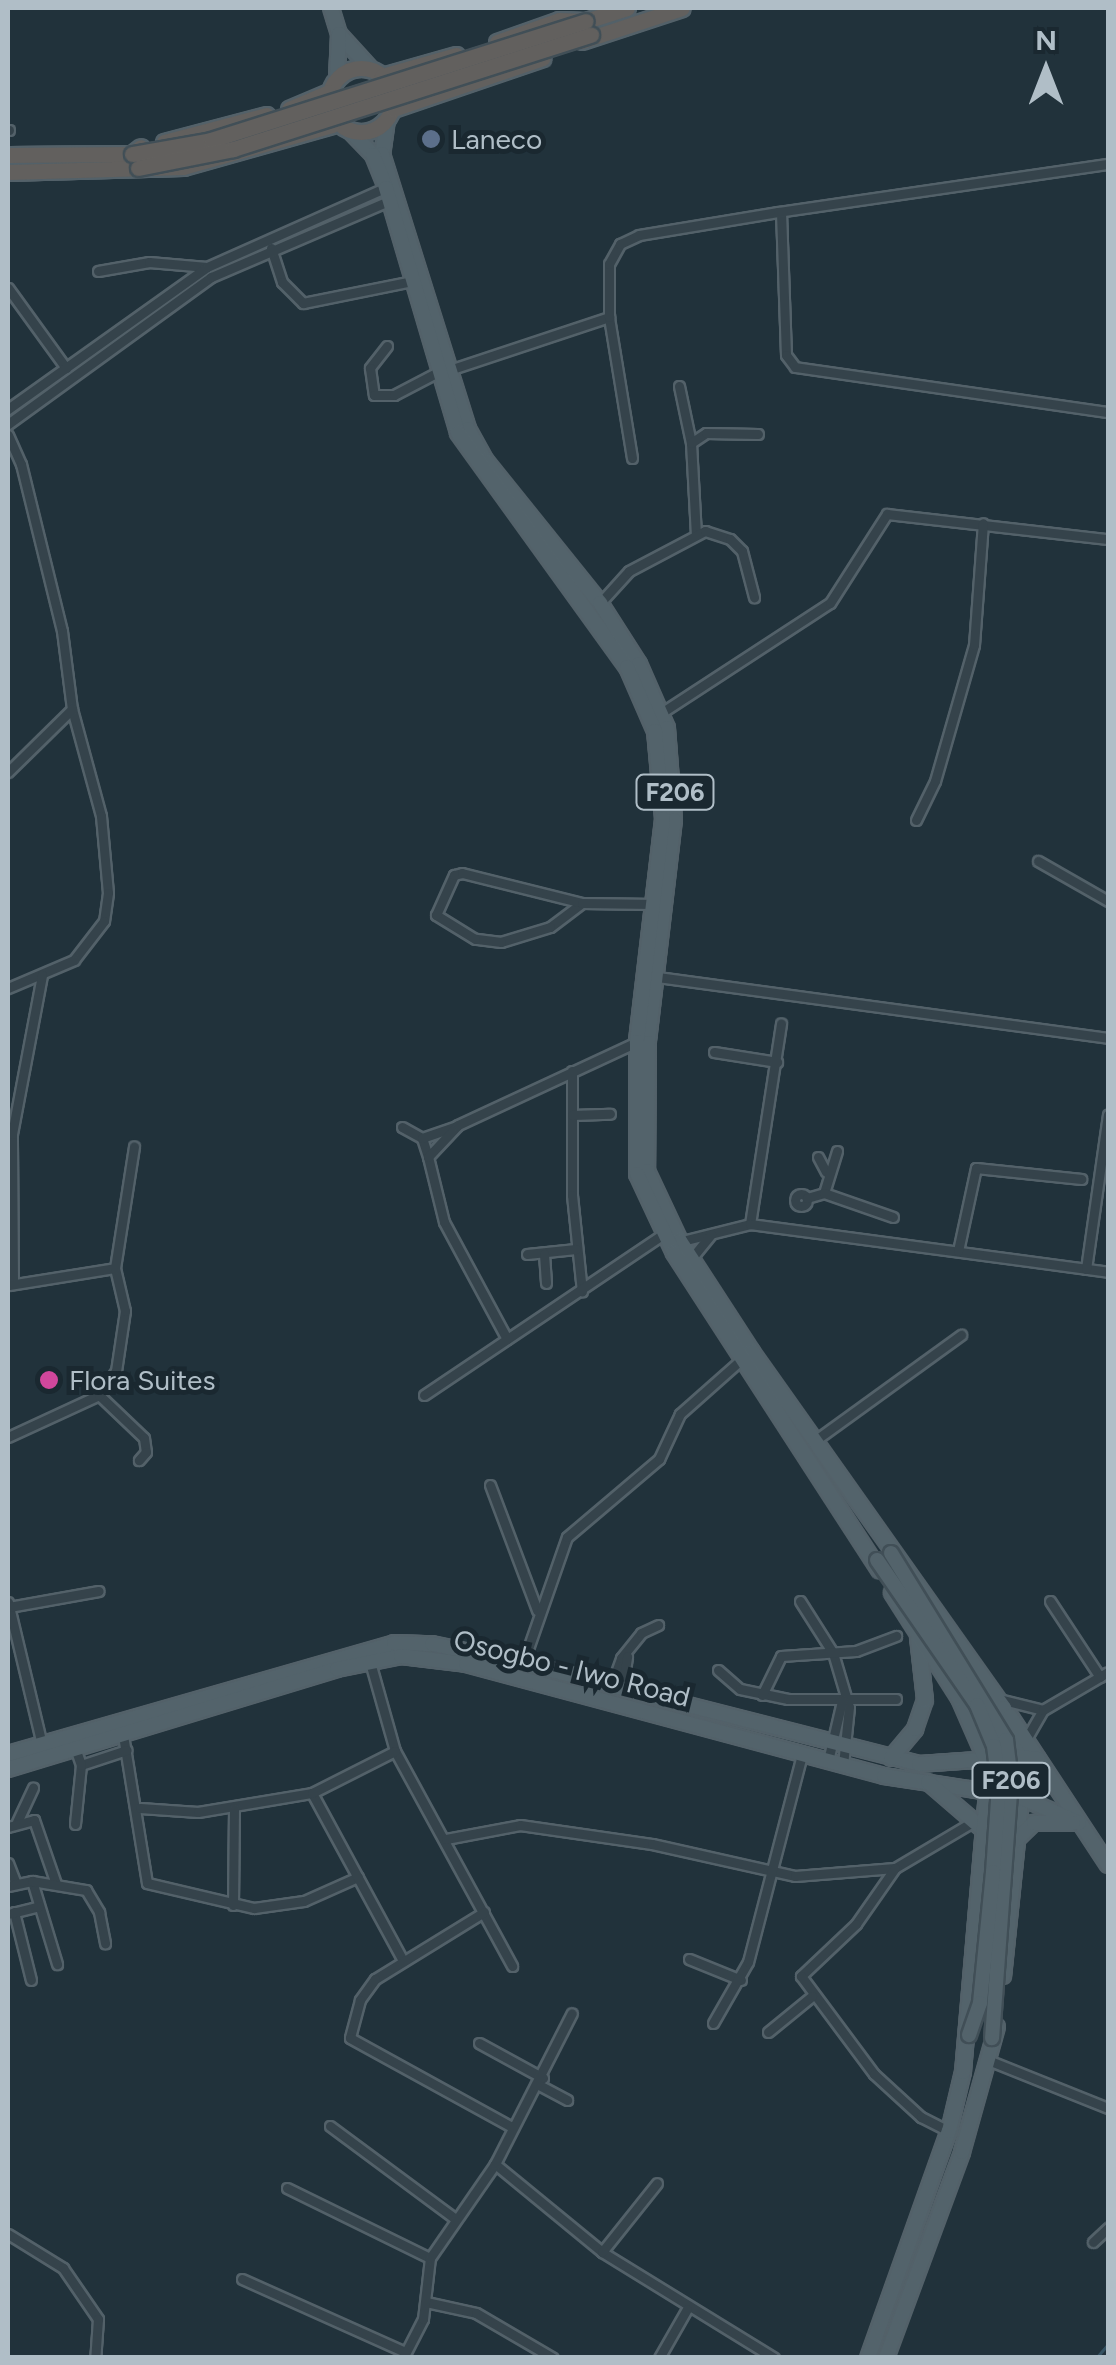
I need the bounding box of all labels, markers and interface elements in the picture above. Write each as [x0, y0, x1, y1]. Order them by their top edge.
north arrow [996, 20, 1096, 120]
text: N [1035, 23, 1057, 57]
place label: Laneco [451, 122, 542, 156]
marker: Laneco [420, 128, 442, 150]
road number: F206 [635, 772, 715, 812]
place label: Flora Suites [69, 1363, 215, 1397]
marker: Flora Suites [38, 1369, 60, 1391]
street label: Osogbo - Iwo Road [450, 1622, 694, 1714]
road number: F206 [971, 1760, 1051, 1800]

